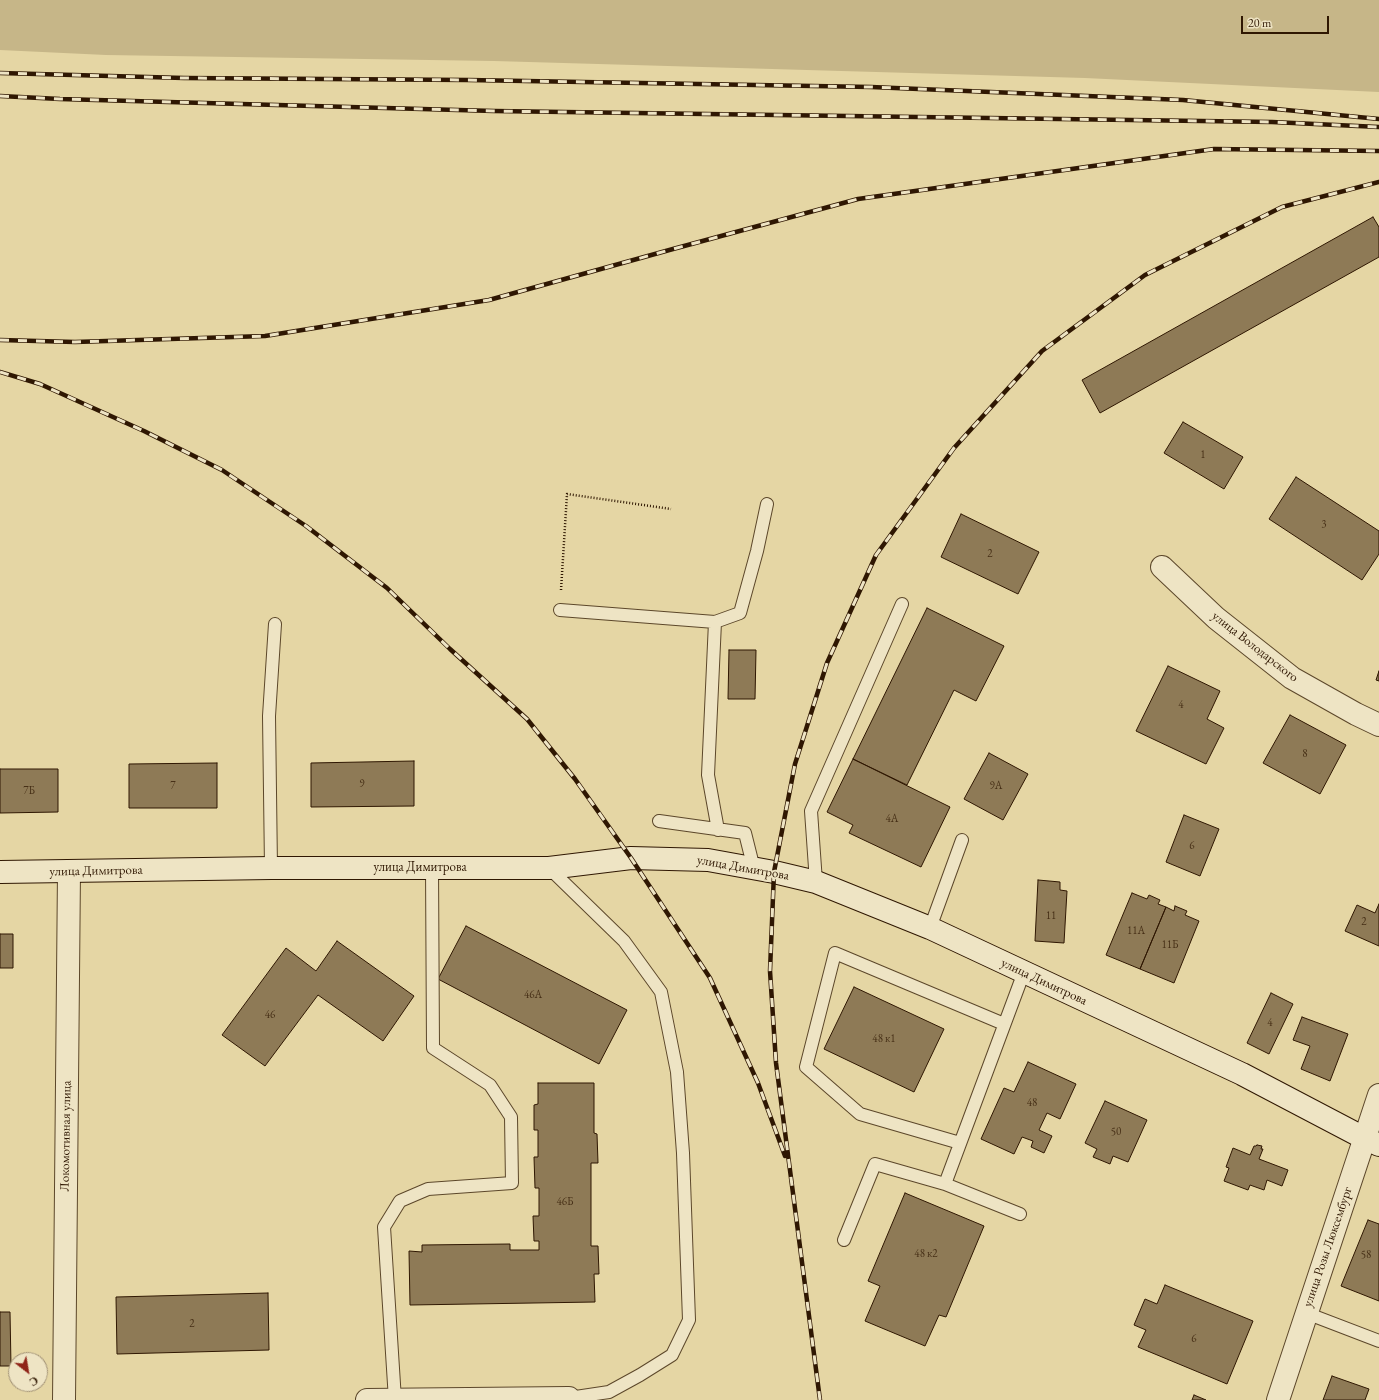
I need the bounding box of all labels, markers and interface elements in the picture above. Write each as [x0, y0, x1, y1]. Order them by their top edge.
scale bar [1243, 8, 1331, 34]
text: 20 m [1248, 15, 1271, 31]
house number: 1 [1200, 448, 1206, 462]
house number: 3 [1321, 518, 1327, 532]
house number: 2 [987, 547, 993, 561]
street label: улица Володарского [1209, 608, 1301, 686]
house number: 4 [1178, 698, 1184, 712]
house number: 8 [1302, 747, 1308, 761]
house number: 9 [359, 777, 365, 791]
house number: 7 [170, 779, 176, 793]
house number: 9А [990, 779, 1002, 793]
house number: 7Б [23, 784, 35, 798]
house number: 4А [886, 812, 898, 826]
house number: 6 [1189, 839, 1195, 853]
street label: улица Димитрова [696, 852, 790, 884]
street label: улица Димитрова [373, 859, 467, 875]
street label: улица Димитрова [49, 862, 143, 880]
house number: 11 [1046, 909, 1056, 923]
house number: 2 [1361, 915, 1367, 929]
house number: 11А [1127, 924, 1145, 938]
house number: 11Б [1161, 938, 1179, 952]
street label: улица Димитрова [998, 955, 1090, 1009]
house number: 46А [524, 988, 542, 1002]
house number: 46 [265, 1008, 275, 1022]
house number: 4 [1267, 1016, 1273, 1030]
house number: 48 к1 [872, 1032, 896, 1046]
street label: Локомотивная улица [57, 1080, 75, 1192]
house number: 48 [1027, 1096, 1037, 1110]
house number: 50 [1111, 1125, 1121, 1139]
street label: улица Розы Люксембург [1300, 1185, 1356, 1309]
house number: 46Б [556, 1195, 574, 1209]
house number: 48 к2 [914, 1247, 938, 1261]
house number: 58 [1361, 1248, 1371, 1262]
house number: 2 [189, 1317, 195, 1331]
house number: 6 [1191, 1332, 1197, 1346]
north arrow [8, 1352, 48, 1392]
text: С [27, 1373, 41, 1389]

